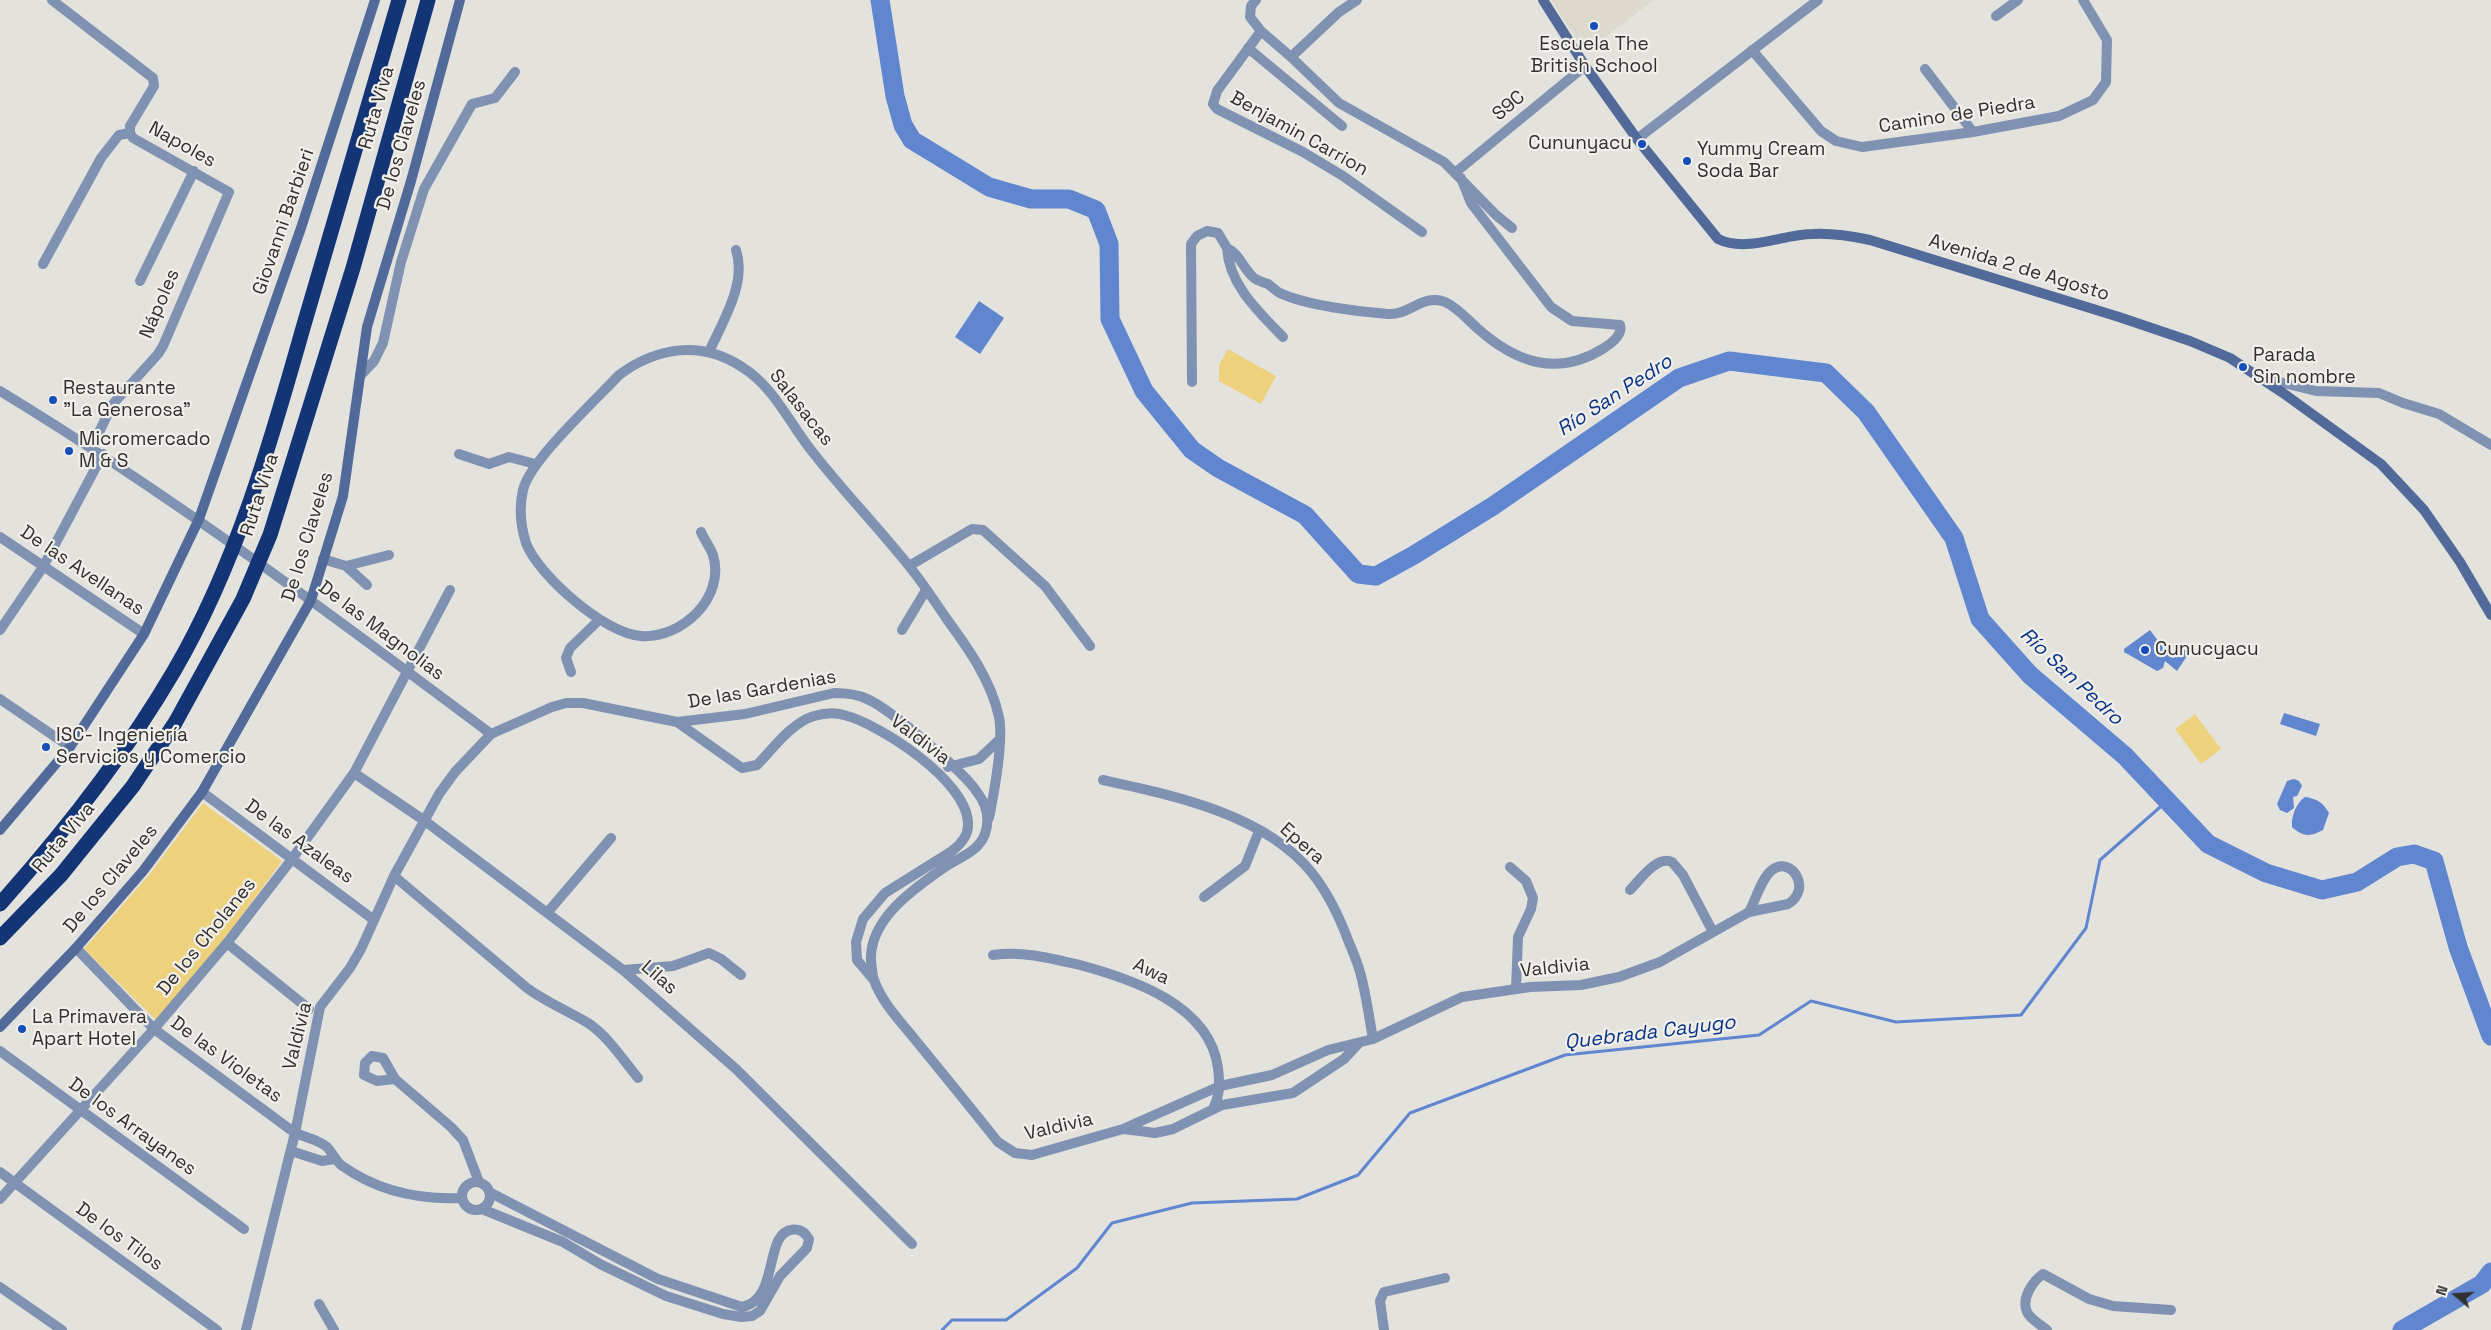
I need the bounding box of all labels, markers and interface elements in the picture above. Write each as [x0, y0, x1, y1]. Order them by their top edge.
marker: Escuela The British School [1588, 20, 1600, 32]
place label: Escuela The British School [1530, 34, 1658, 78]
street label: Ruta Viva [354, 64, 400, 152]
street label: De los Claveles [373, 77, 431, 213]
street label: S9C [1488, 86, 1530, 126]
street label: Benjamin Carrion [1226, 87, 1372, 181]
street label: Camino de Piedra [1877, 91, 2037, 139]
street label: Napoles [144, 117, 220, 173]
place label: Cununyacu [1528, 133, 1632, 155]
marker: Cununyacu [1636, 138, 1648, 150]
place label: Yummy Cream Soda Bar [1697, 139, 1825, 183]
street label: Giovanni Barbieri [248, 146, 320, 298]
marker: Yummy Cream Soda Bar [1681, 155, 1693, 167]
street label: Avenida 2 de Agosto [1926, 230, 2112, 306]
street label: Nápoles [135, 266, 185, 342]
place label: Parada Sin nombre [2253, 345, 2356, 389]
water label: Río San Pedro [1553, 350, 1677, 442]
marker: Parada Sin nombre [2237, 361, 2249, 373]
street label: Salasacas [764, 365, 838, 451]
place label: Restaurante "La Generosa" [63, 378, 191, 422]
marker: Restaurante "La Generosa" [47, 394, 59, 406]
place label: Micromercado M & S [79, 429, 210, 473]
marker: Micromercado M & S [63, 445, 75, 457]
street label: Ruta Viva [236, 451, 284, 539]
street label: De los Claveles [277, 469, 339, 605]
street label: De las Avellanas [16, 521, 148, 621]
street label: De las Magnolias [313, 576, 449, 686]
water label: Río San Pedro [2014, 623, 2128, 731]
place label: Cunucyacu [2155, 639, 2259, 661]
marker: Cunucyacu [2139, 644, 2151, 656]
street label: De las Gardenias [686, 666, 838, 714]
street label: Valdivia [885, 710, 955, 770]
place label: ISC- Ingeniería Servicios y Comercio [56, 725, 246, 769]
marker: ISC- Ingeniería Servicios y Comercio [40, 741, 52, 753]
street label: De las Azaleas [240, 795, 358, 889]
street label: Ruta Viva [28, 798, 100, 878]
street label: Epera [1275, 818, 1329, 870]
street label: De los Claveles [59, 820, 163, 938]
street label: De los Cholanes [153, 874, 261, 1000]
street label: Valdivia [1519, 953, 1591, 983]
street label: Awa [1129, 954, 1173, 990]
street label: Lilas [636, 956, 682, 1000]
street label: Valdivia [279, 1000, 317, 1072]
place label: La Primavera Apart Hotel [32, 1007, 147, 1051]
water label: Quebrada Cayugo [1563, 1011, 1737, 1055]
street label: De las Violetas [166, 1012, 286, 1108]
marker: La Primavera Apart Hotel [16, 1023, 28, 1035]
street label: De los Arrayanes [64, 1073, 200, 1181]
street label: Valdivia [1023, 1108, 1095, 1146]
street label: De los Tilos [71, 1198, 167, 1276]
north arrow [2431, 1270, 2481, 1320]
text: N [2432, 1283, 2452, 1298]

